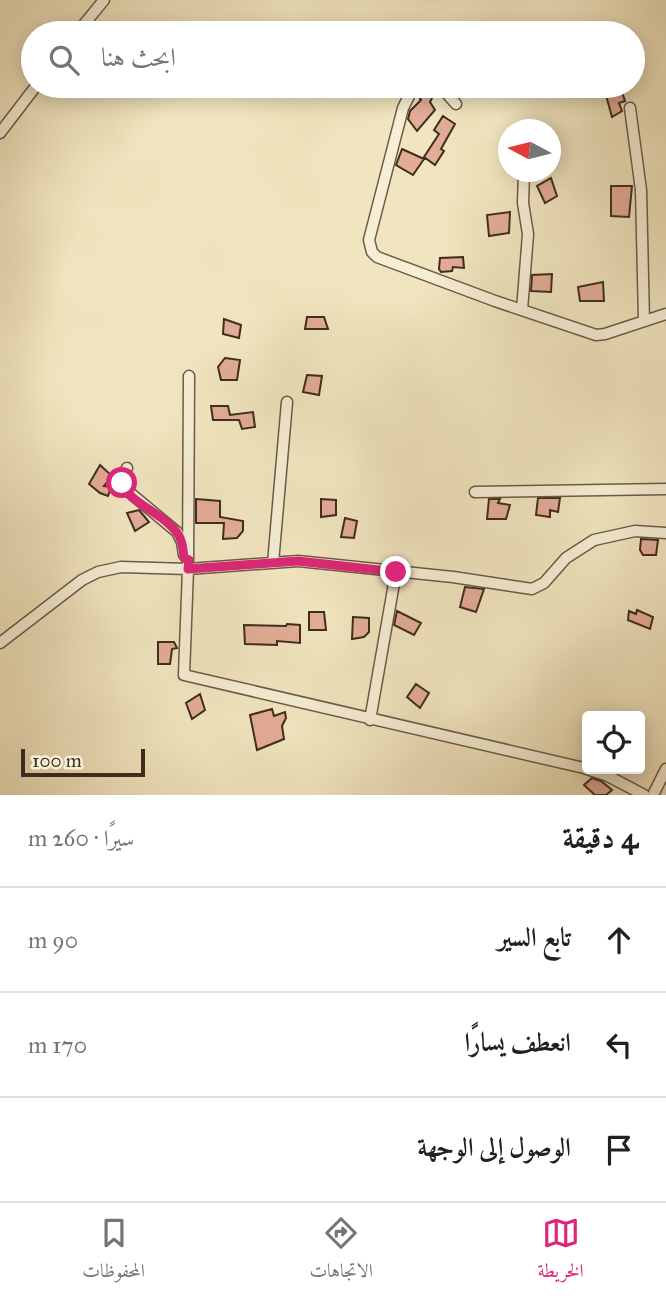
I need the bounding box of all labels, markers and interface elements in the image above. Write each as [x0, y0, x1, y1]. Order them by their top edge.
search box [21, 21, 645, 98]
icon: search [45, 41, 83, 79]
text: ابحث هنا [101, 41, 176, 73]
north arrow [498, 119, 561, 182]
route start [106, 467, 137, 498]
route end [380, 556, 411, 587]
map controls [582, 711, 645, 774]
button: locate [582, 711, 645, 774]
scale bar [21, 746, 145, 778]
text: 100 m [32, 749, 82, 772]
text: 4 دقيقة [562, 820, 638, 856]
text: سيرًا · 260 m [28, 824, 134, 852]
text: تابع السير [498, 921, 571, 953]
icon: ahead [600, 921, 638, 959]
text: 90 m [28, 926, 78, 954]
text: انعطف يسارًا [464, 1026, 571, 1058]
icon: left [600, 1026, 638, 1064]
text: 170 m [28, 1031, 87, 1059]
text: الوصول إلى الوجهة [417, 1131, 571, 1163]
icon: arrive [600, 1131, 638, 1169]
tab: المحفوظات [82, 1214, 145, 1289]
tab: الاتجاهات [310, 1214, 373, 1289]
tab: الخريطة [537, 1214, 584, 1289]

